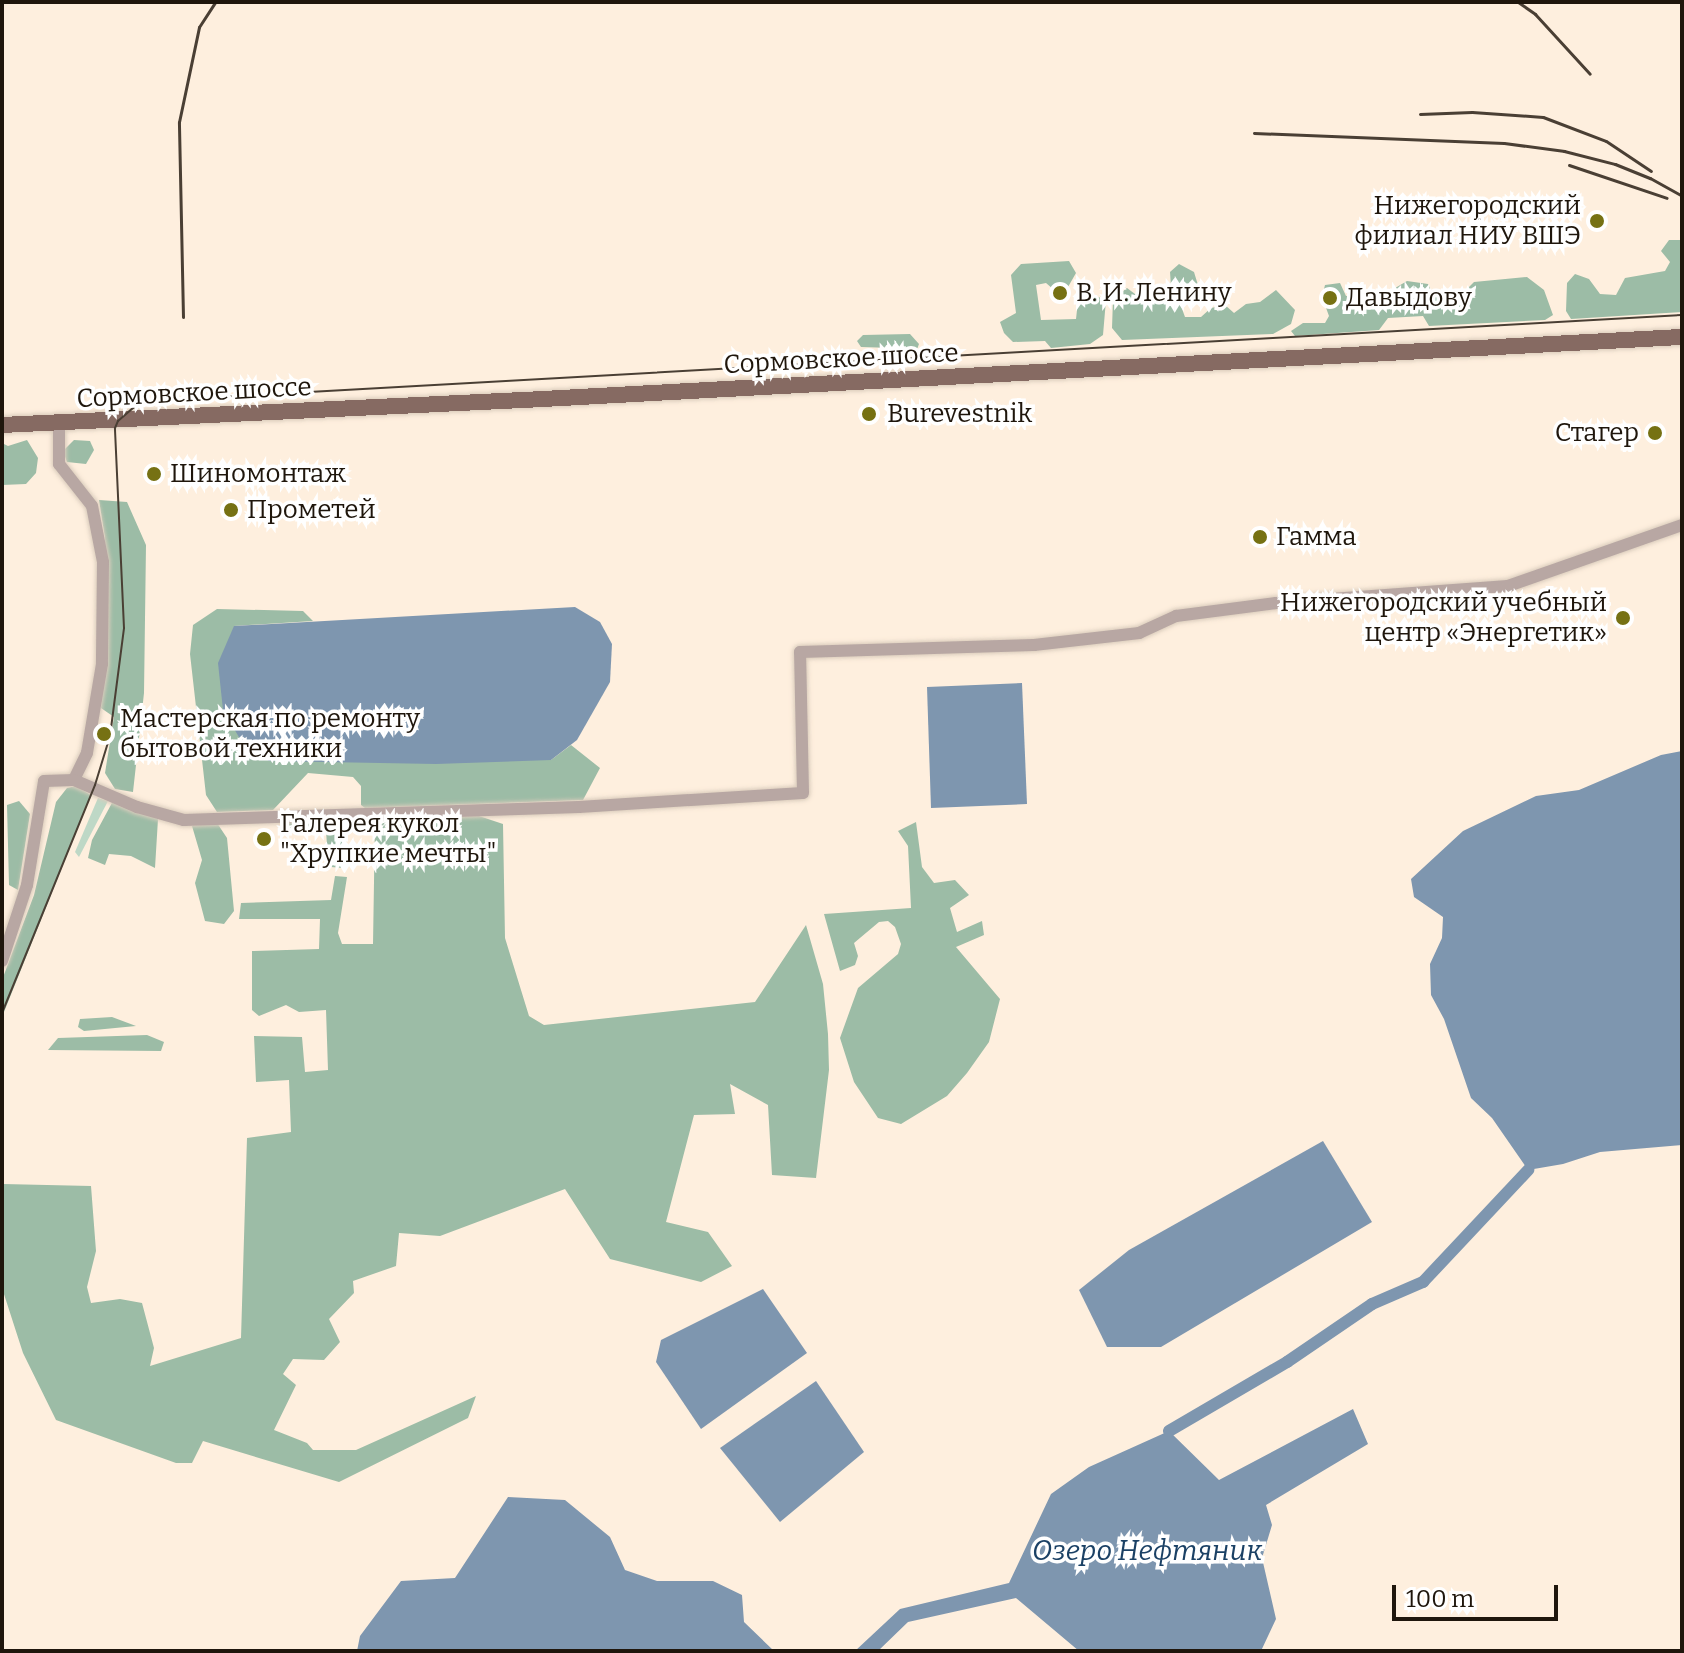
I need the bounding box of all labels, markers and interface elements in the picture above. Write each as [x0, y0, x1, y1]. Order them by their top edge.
place label: Нижегородский филиал НИУ ВШЭ [1355, 190, 1581, 252]
marker: Нижегородский филиал НИУ ВШЭ [1588, 212, 1606, 230]
place label: В. И. Ленину [1076, 277, 1231, 309]
place label: Давыдову [1346, 282, 1472, 314]
marker: В. И. Ленину [1051, 284, 1069, 302]
marker: Давыдову [1321, 289, 1339, 307]
street label: Сормовское шоссе [723, 337, 959, 381]
street label: Сормовское шоссе [76, 371, 312, 415]
place label: Burevestnik [887, 398, 1032, 430]
marker: Burevestnik [858, 403, 880, 425]
place label: Стагер [1555, 417, 1639, 449]
marker: Стагер [1646, 424, 1664, 442]
place label: Шиномонтаж [170, 458, 346, 490]
marker: Шиномонтаж [145, 465, 163, 483]
place label: Прометей [247, 494, 376, 526]
marker: Прометей [222, 501, 240, 519]
place label: Гамма [1276, 521, 1357, 553]
marker: Гамма [1251, 528, 1269, 546]
place label: Нижегородский учебный центр «Энергетик» [1280, 587, 1607, 648]
marker: Нижегородский учебный центр «Энергетик» [1614, 609, 1632, 627]
place label: Мастерская по ремонту бытовой техники [120, 703, 420, 764]
marker: Мастерская по ремонту бытовой техники [95, 725, 113, 743]
place label: Галерея кукол "Хрупкие мечты" [280, 808, 496, 870]
marker: Галерея кукол "Хрупкие мечты" [255, 830, 273, 848]
water label: Озеро Нефтяник [1032, 1534, 1262, 1568]
scale bar [1396, 1569, 1562, 1619]
text: 100 m [1406, 1585, 1474, 1613]

